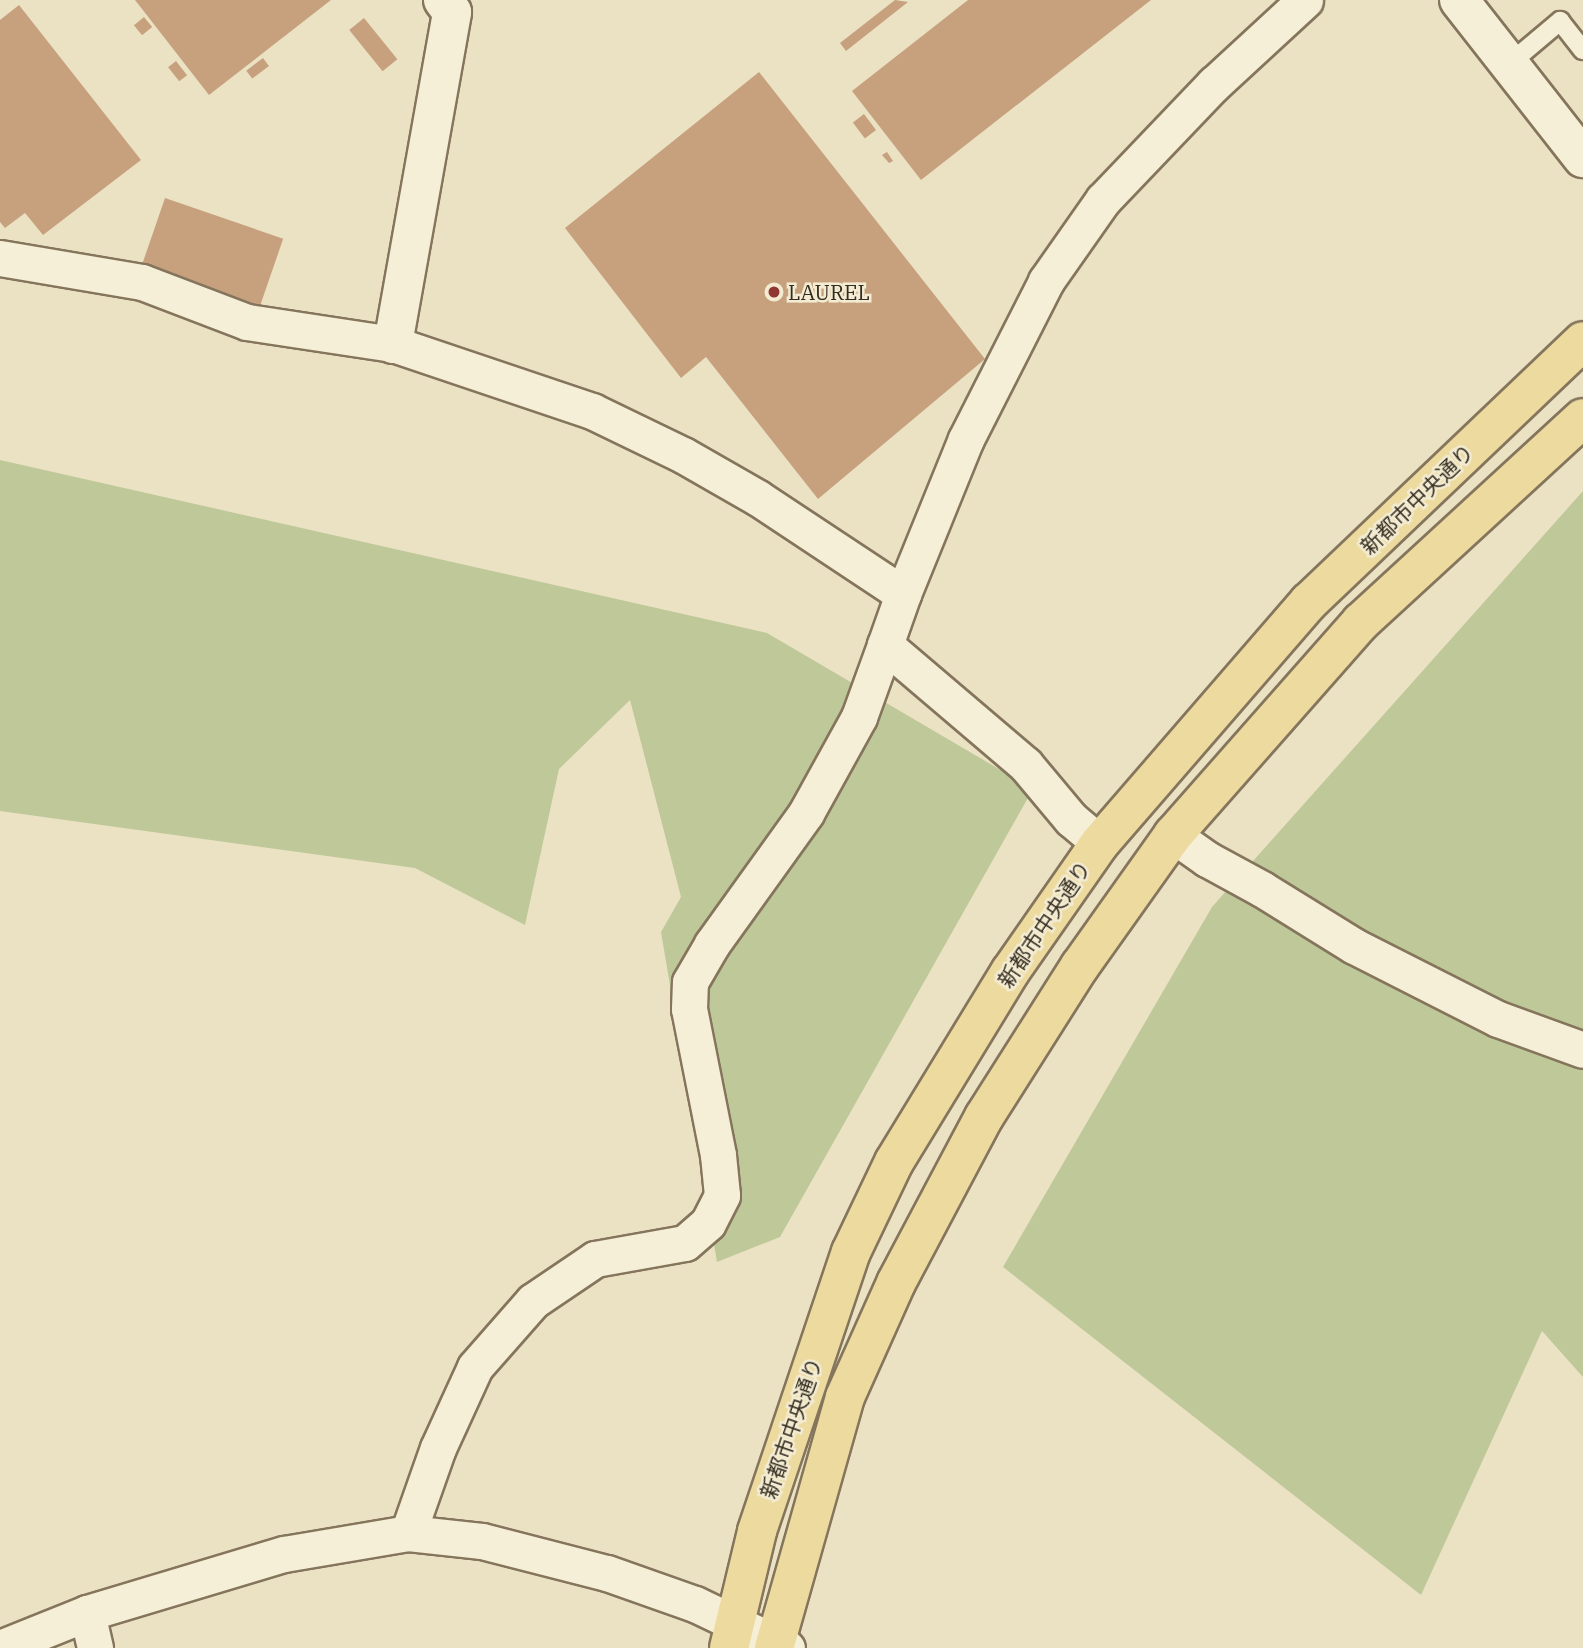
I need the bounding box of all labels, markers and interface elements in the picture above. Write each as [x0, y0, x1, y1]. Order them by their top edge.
place label: LAUREL [788, 279, 870, 305]
marker: LAUREL [766, 284, 782, 300]
street label: 新都市中央通り [1355, 439, 1479, 559]
street label: 新都市中央通り [992, 856, 1096, 992]
street label: 新都市中央通り [755, 1354, 827, 1502]

